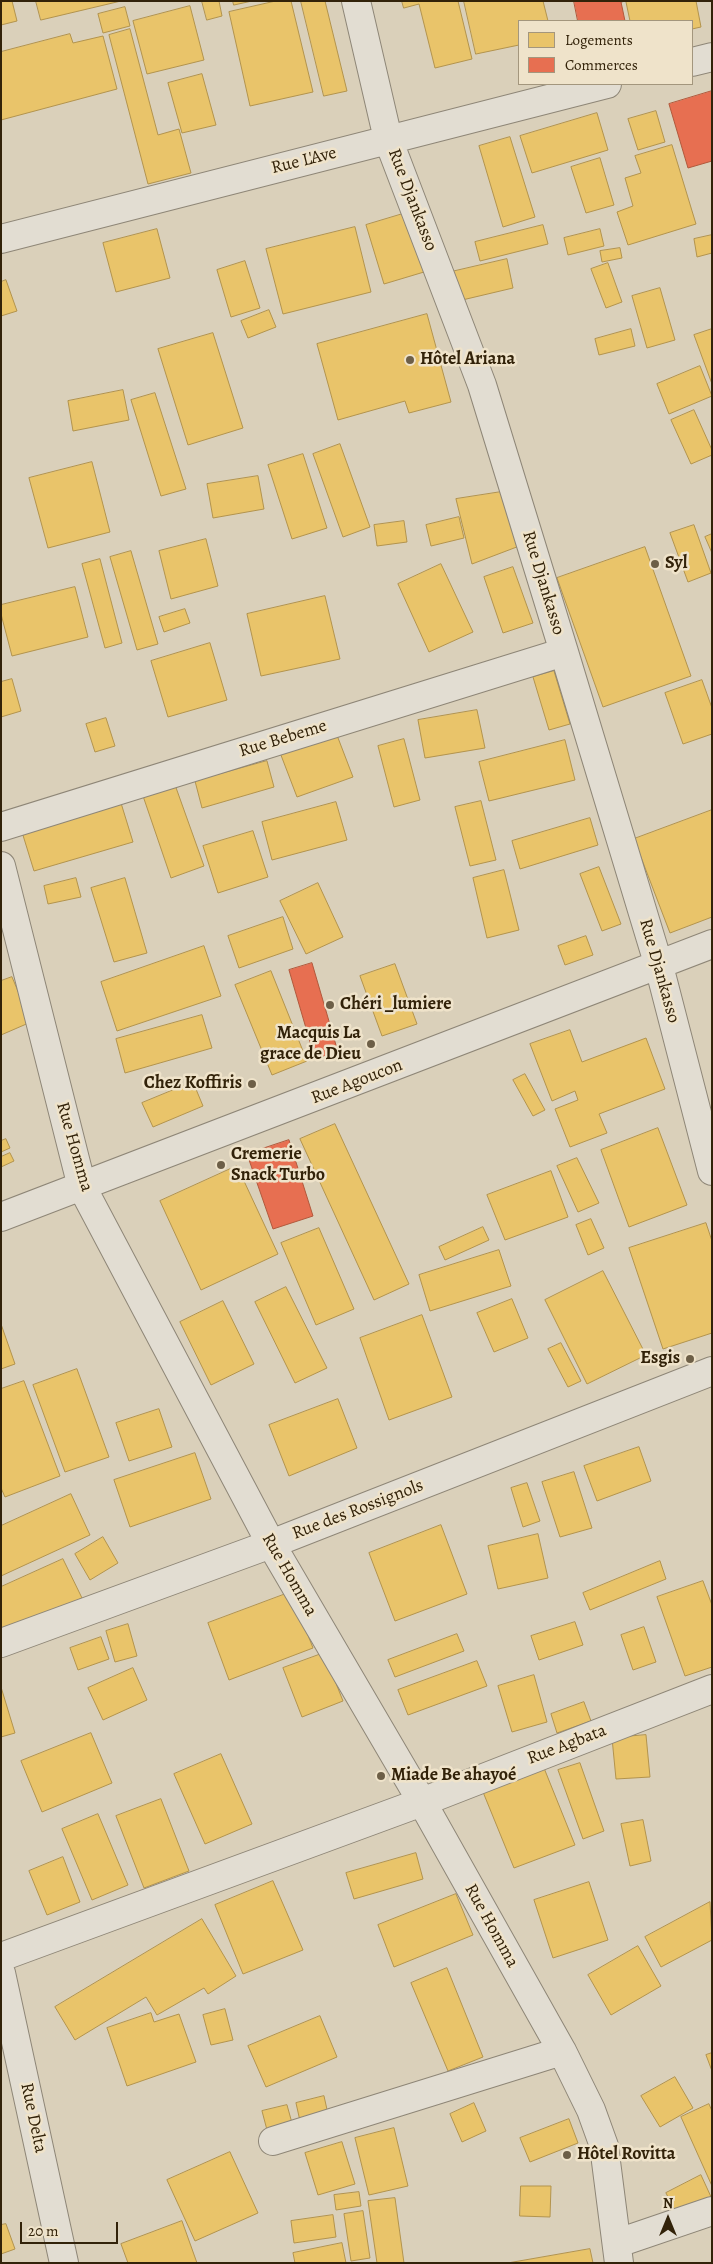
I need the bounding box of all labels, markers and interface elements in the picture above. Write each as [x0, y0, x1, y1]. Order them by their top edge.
legend [518, 20, 693, 85]
text: Logements [565, 30, 633, 50]
text: Commerces [565, 55, 638, 75]
street label: Rue L'Ave [269, 142, 339, 180]
street label: Rue Djankasso [383, 146, 441, 254]
place label: Hôtel Ariana [420, 349, 515, 371]
marker: Hôtel Ariana [404, 354, 416, 366]
street label: Rue Djankasso [517, 528, 569, 638]
place label: Syl [665, 553, 687, 575]
marker: Syl [649, 558, 661, 570]
street label: Rue Bebeme [236, 715, 330, 763]
street label: Rue Djankasso [634, 916, 684, 1026]
place label: Chéri _lumiere [340, 994, 452, 1016]
marker: Chéri _lumiere [324, 999, 336, 1011]
place label: Macquis La grace de Dieu [260, 1023, 361, 1066]
marker: Macquis La grace de Dieu [365, 1038, 377, 1050]
street label: Rue Agoucon [308, 1055, 406, 1109]
place label: Chez Koffiris [144, 1073, 242, 1095]
marker: Chez Koffiris [246, 1078, 258, 1090]
street label: Rue Homma [51, 1100, 97, 1194]
place label: Cremerie Snack Turbo [231, 1144, 325, 1186]
marker: Cremerie Snack Turbo [215, 1159, 227, 1171]
place label: Esgis [640, 1348, 680, 1370]
marker: Esgis [684, 1353, 696, 1365]
street label: Rue des Rossignols [289, 1475, 427, 1545]
street label: Rue Homma [257, 1530, 321, 1620]
street label: Rue Agbata [524, 1720, 610, 1770]
place label: Miade Be ahayoé [391, 1765, 516, 1787]
marker: Miade Be ahayoé [375, 1770, 387, 1782]
street label: Rue Homma [459, 1880, 523, 1972]
street label: Rue Delta [15, 2081, 51, 2155]
place label: Hôtel Rovitta [577, 2144, 676, 2166]
marker: Hôtel Rovitta [561, 2149, 573, 2161]
north arrow [643, 2194, 693, 2244]
text: N [663, 2194, 673, 2213]
scale bar [22, 2212, 120, 2244]
text: 20 m [28, 2221, 59, 2241]

